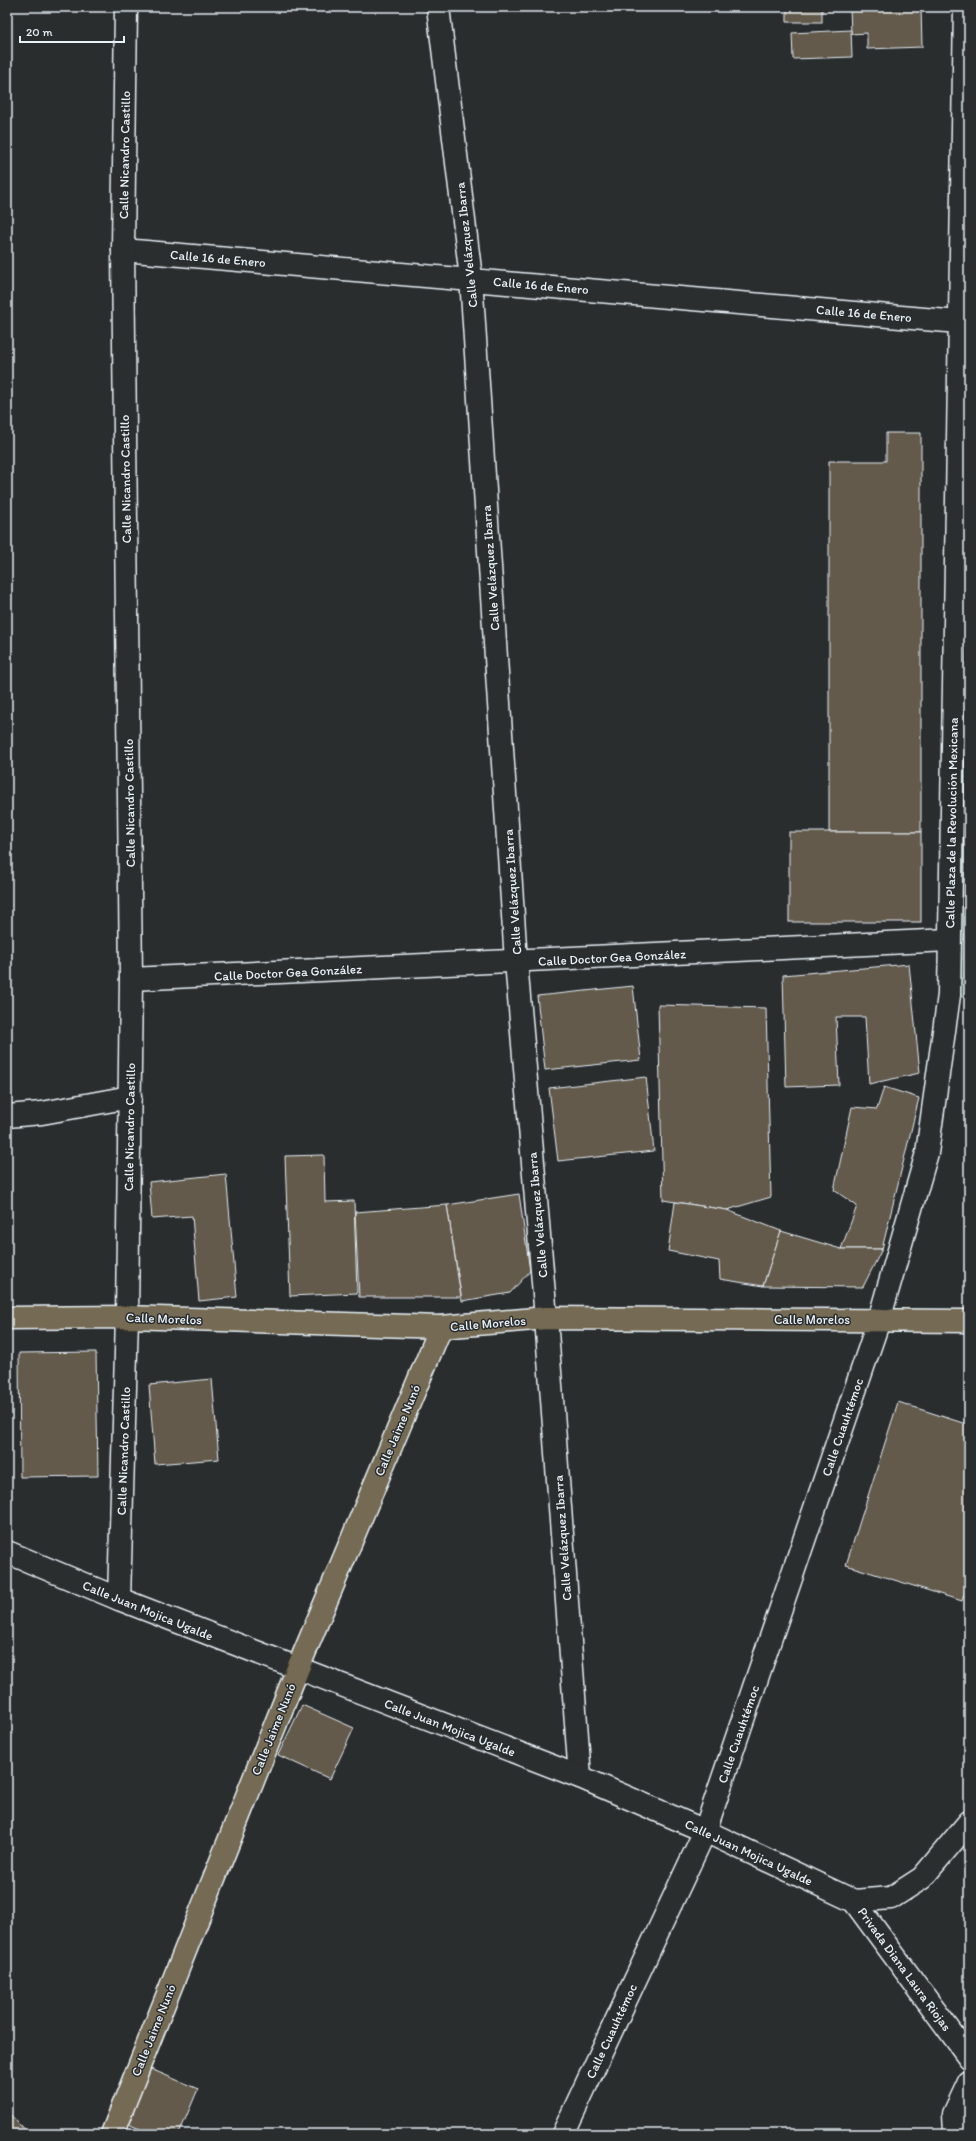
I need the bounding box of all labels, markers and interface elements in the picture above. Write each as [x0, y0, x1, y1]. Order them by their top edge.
scale bar [20, 18, 124, 44]
text: 20 m [26, 25, 53, 39]
street label: Calle Nicandro Castillo [116, 90, 133, 219]
street label: Calle Velázquez Ibarra [452, 181, 481, 308]
street label: Calle 16 de Enero [170, 247, 267, 270]
street label: Calle 16 de Enero [493, 274, 590, 297]
street label: Calle 16 de Enero [816, 302, 913, 325]
street label: Calle Nicandro Castillo [117, 414, 134, 543]
street label: Calle Velázquez Ibarra [479, 504, 502, 631]
street label: Calle Plaza de la Revolución Mexicana [942, 717, 961, 929]
street label: Calle Nicandro Castillo [121, 738, 138, 867]
street label: Calle Velázquez Ibarra [501, 828, 524, 955]
street label: Calle Doctor Gea González [538, 946, 686, 969]
street label: Calle Doctor Gea González [214, 961, 362, 984]
street label: Calle Nicandro Castillo [121, 1062, 138, 1191]
street label: Calle Velázquez Ibarra [525, 1151, 550, 1278]
street label: Calle Morelos [126, 1310, 202, 1327]
street label: Calle Morelos [774, 1312, 850, 1327]
street label: Calle Morelos [449, 1313, 527, 1334]
street label: Calle Cuauhtémoc [819, 1376, 866, 1478]
street label: Calle Jaime Nunó [371, 1382, 424, 1478]
street label: Calle Nicandro Castillo [114, 1386, 133, 1516]
street label: Calle Velázquez Ibarra [551, 1474, 574, 1601]
street label: Calle Juan Mojica Ugalde [80, 1577, 215, 1644]
street label: Calle Jaime Nunó [248, 1681, 299, 1777]
street label: Calle Cuauhtémoc [715, 1683, 762, 1785]
street label: Calle Juan Mojica Ugalde [382, 1695, 518, 1759]
street label: Calle Juan Mojica Ugalde [682, 1816, 815, 1889]
street label: Privada Diana Laura Riojas [855, 1905, 955, 2034]
street label: Calle Cuauhtémoc [583, 1981, 640, 2081]
street label: Calle Jaime Nunó [128, 1982, 179, 2078]

